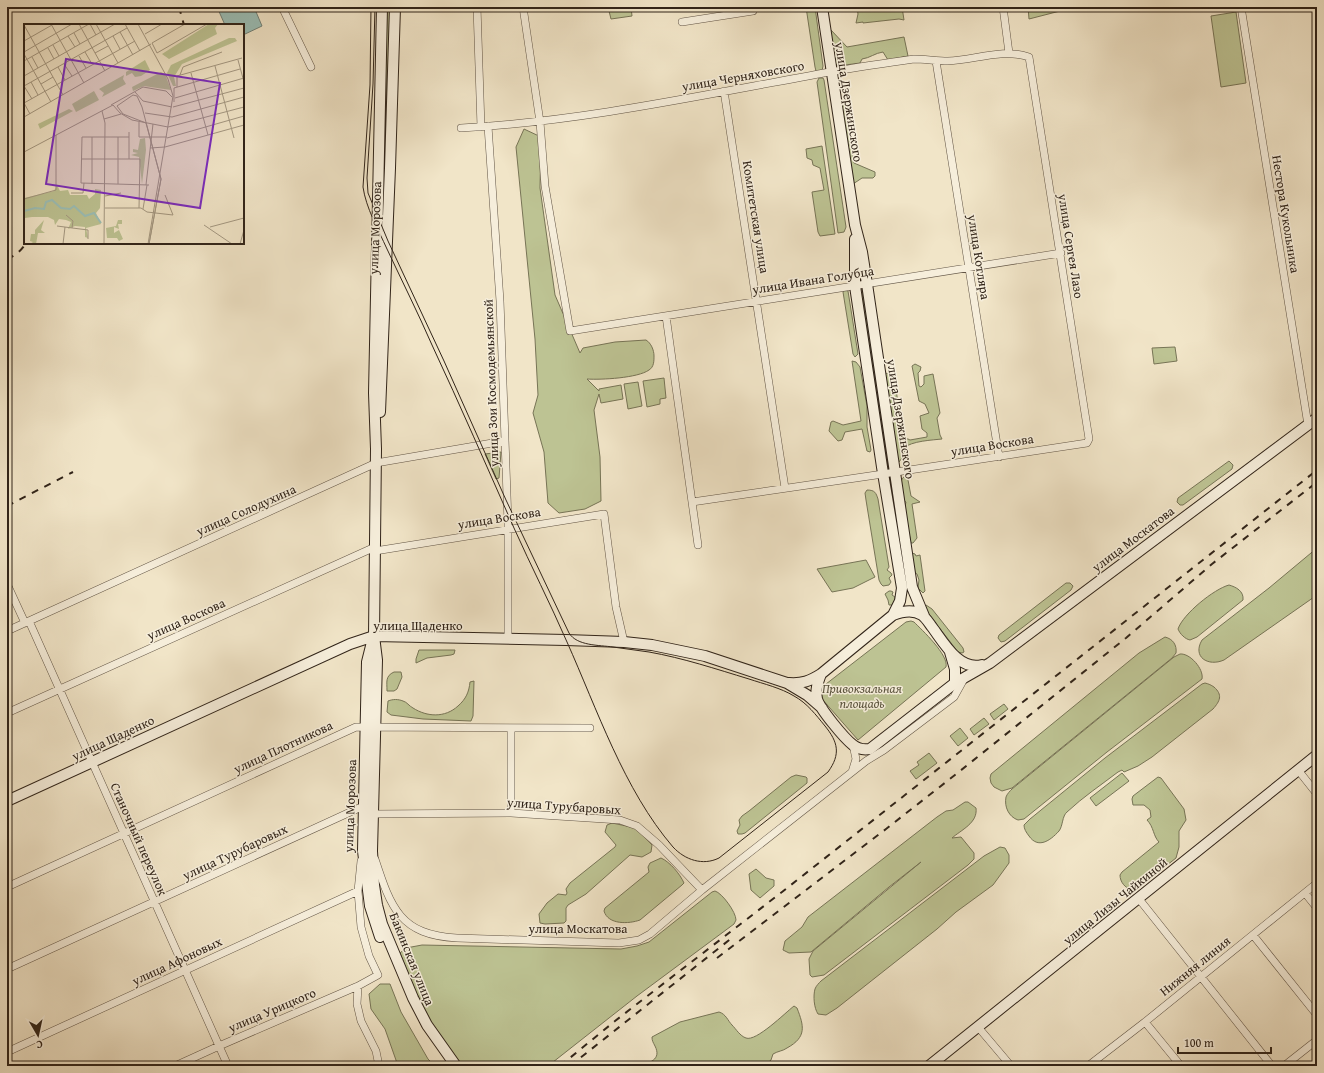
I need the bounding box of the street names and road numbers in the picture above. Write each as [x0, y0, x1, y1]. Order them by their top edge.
street label: улица Дзержинского [830, 40, 868, 164]
street label: улица Черняховского [679, 56, 806, 96]
street label: Нестора Кукольника [1267, 154, 1305, 275]
street label: Комитетская улица [738, 159, 774, 275]
street label: улица Морозова [364, 180, 386, 276]
street label: улица Сергея Лазо [1053, 191, 1089, 300]
street label: улица Котляра [963, 212, 995, 302]
street label: улица Ивана Голубца [750, 261, 876, 299]
street label: улица Зои Космодемьянской [479, 299, 503, 468]
street label: улица Дзержинского [882, 357, 920, 481]
street label: улица Воскова [948, 429, 1036, 461]
street label: улица Солодухина [192, 479, 300, 541]
street label: улица Москатова [1087, 501, 1179, 577]
street label: улица Воскова [455, 502, 543, 534]
street label: улица Воскова [143, 593, 229, 645]
street label: улица Щаденко [372, 616, 463, 635]
street label: улица Щаденко [68, 710, 158, 766]
street label: улица Плотникова [229, 715, 337, 779]
street label: улица Морозова [339, 758, 361, 854]
street label: Станочный переулок [106, 780, 172, 899]
street label: улица Турубаровых [505, 792, 622, 819]
street label: улица Турубаровых [178, 819, 291, 885]
street label: улица Лизы Чайкиной [1058, 853, 1172, 950]
street label: Бакинская улица [385, 910, 440, 1009]
street label: улица Москатова [528, 919, 628, 938]
street label: Нижняя линия [1156, 931, 1235, 1001]
street label: улица Афоновых [128, 932, 226, 991]
street label: улица Урицкого [224, 983, 319, 1037]

